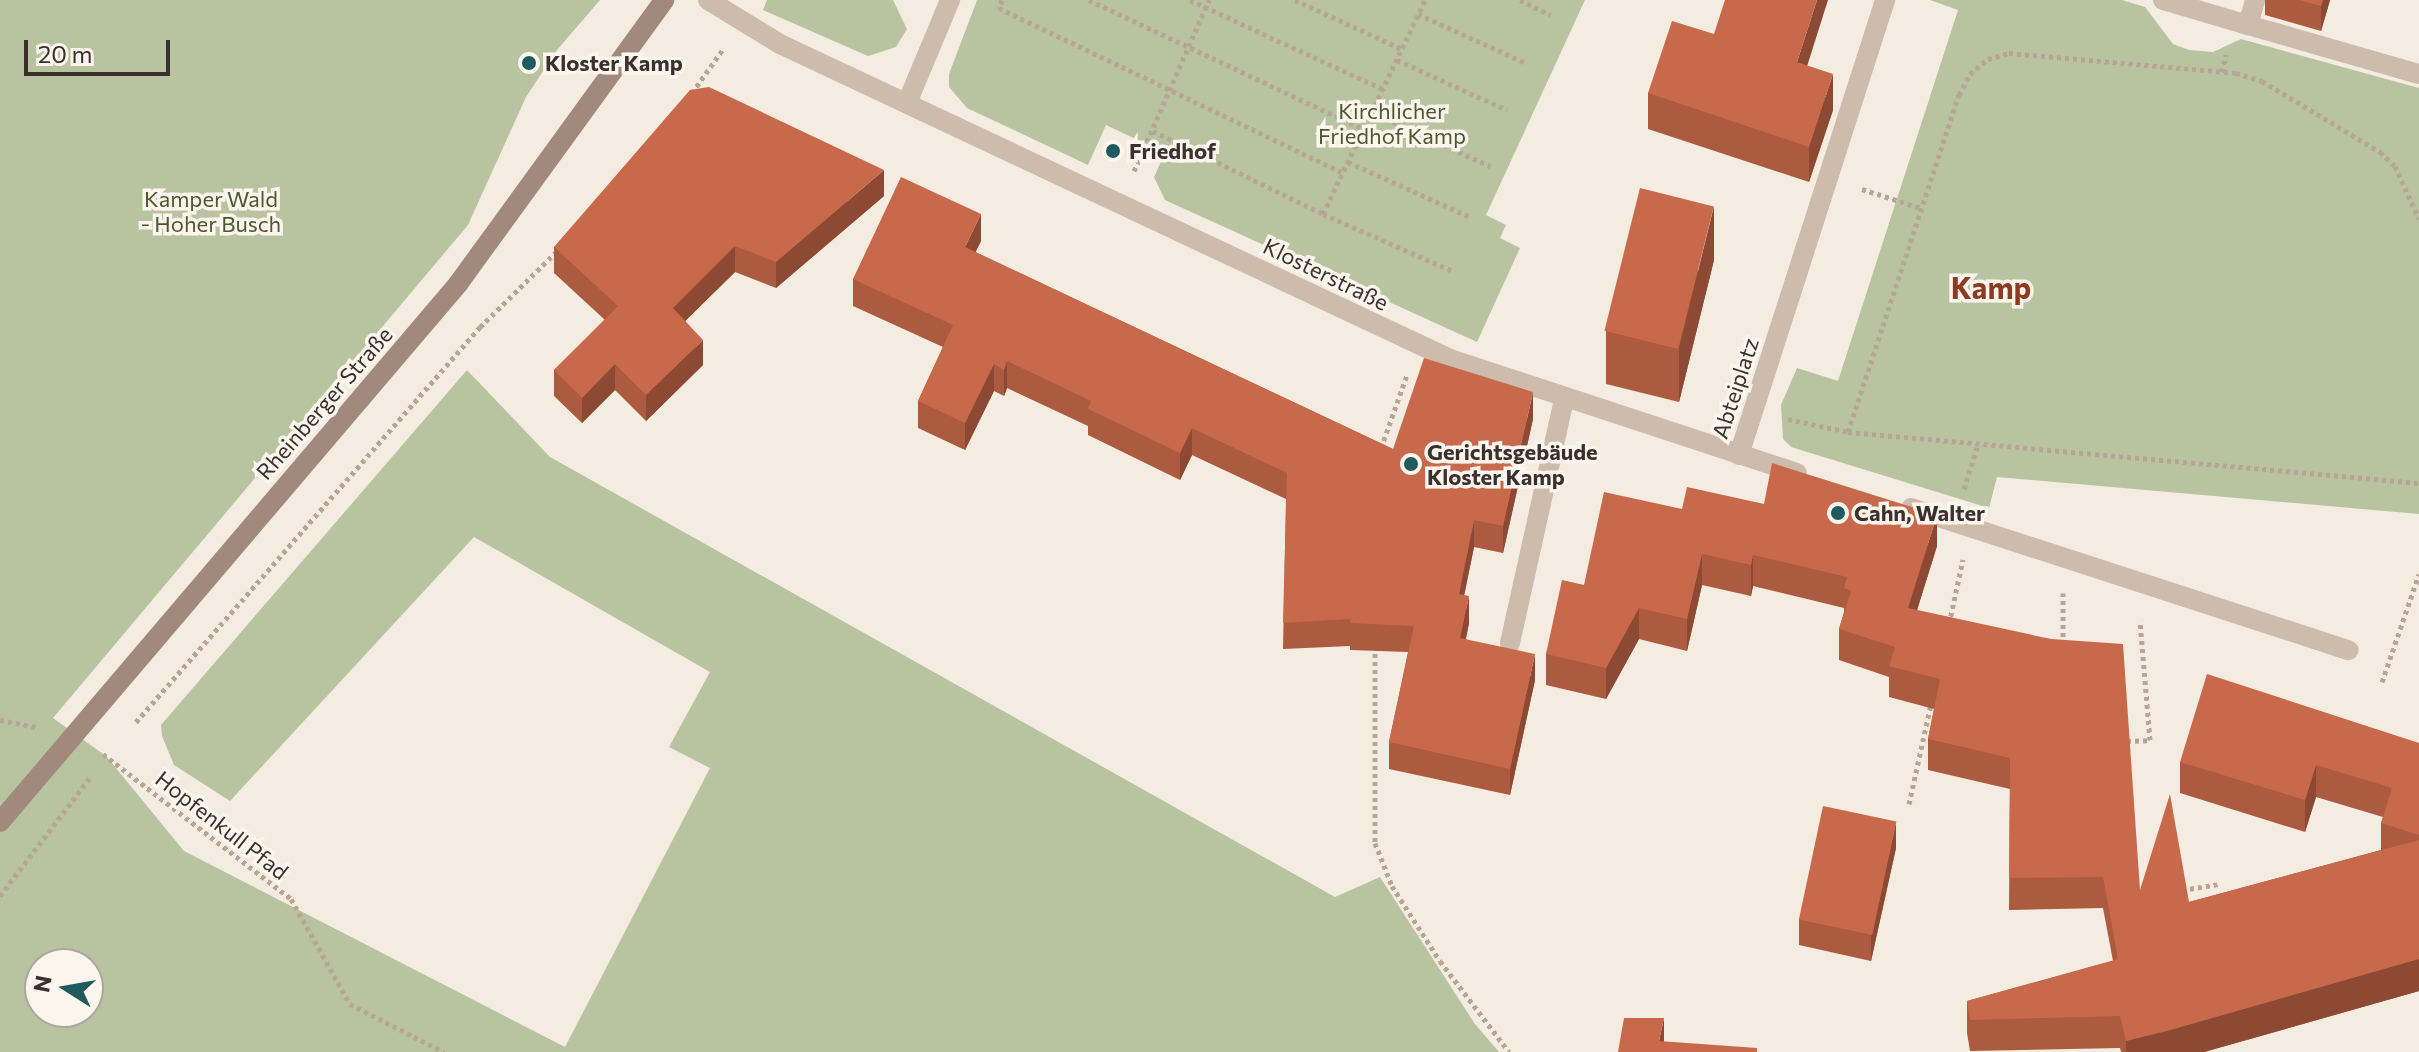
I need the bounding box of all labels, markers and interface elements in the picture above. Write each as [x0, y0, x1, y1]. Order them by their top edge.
scale bar [28, 24, 174, 74]
text: 20 m [38, 39, 92, 68]
place label: Kloster Kamp [545, 50, 683, 76]
marker: Kloster Kamp [520, 54, 538, 72]
park label: Kirchlicher Friedhof Kamp [1318, 97, 1466, 148]
place label: Friedhof [1129, 138, 1216, 164]
marker: Friedhof [1104, 142, 1122, 160]
park label: Kamper Wald - Hoher Busch [141, 185, 281, 236]
street label: Klosterstraße [1259, 232, 1393, 316]
district label: Kamp [1951, 269, 2031, 305]
street label: Rheinberger Straße [251, 321, 397, 485]
street label: Abteiplatz [1706, 334, 1764, 442]
place label: Gerichtsgebäude Kloster Kamp [1427, 438, 1598, 490]
marker: Gerichtsgebäude Kloster Kamp [1402, 455, 1420, 473]
place label: Cahn, Walter [1854, 500, 1985, 526]
marker: Cahn, Walter [1829, 504, 1847, 522]
street label: Hopfenkull Pfad [150, 765, 294, 885]
north arrow [24, 948, 104, 1028]
text: N [27, 973, 57, 994]

